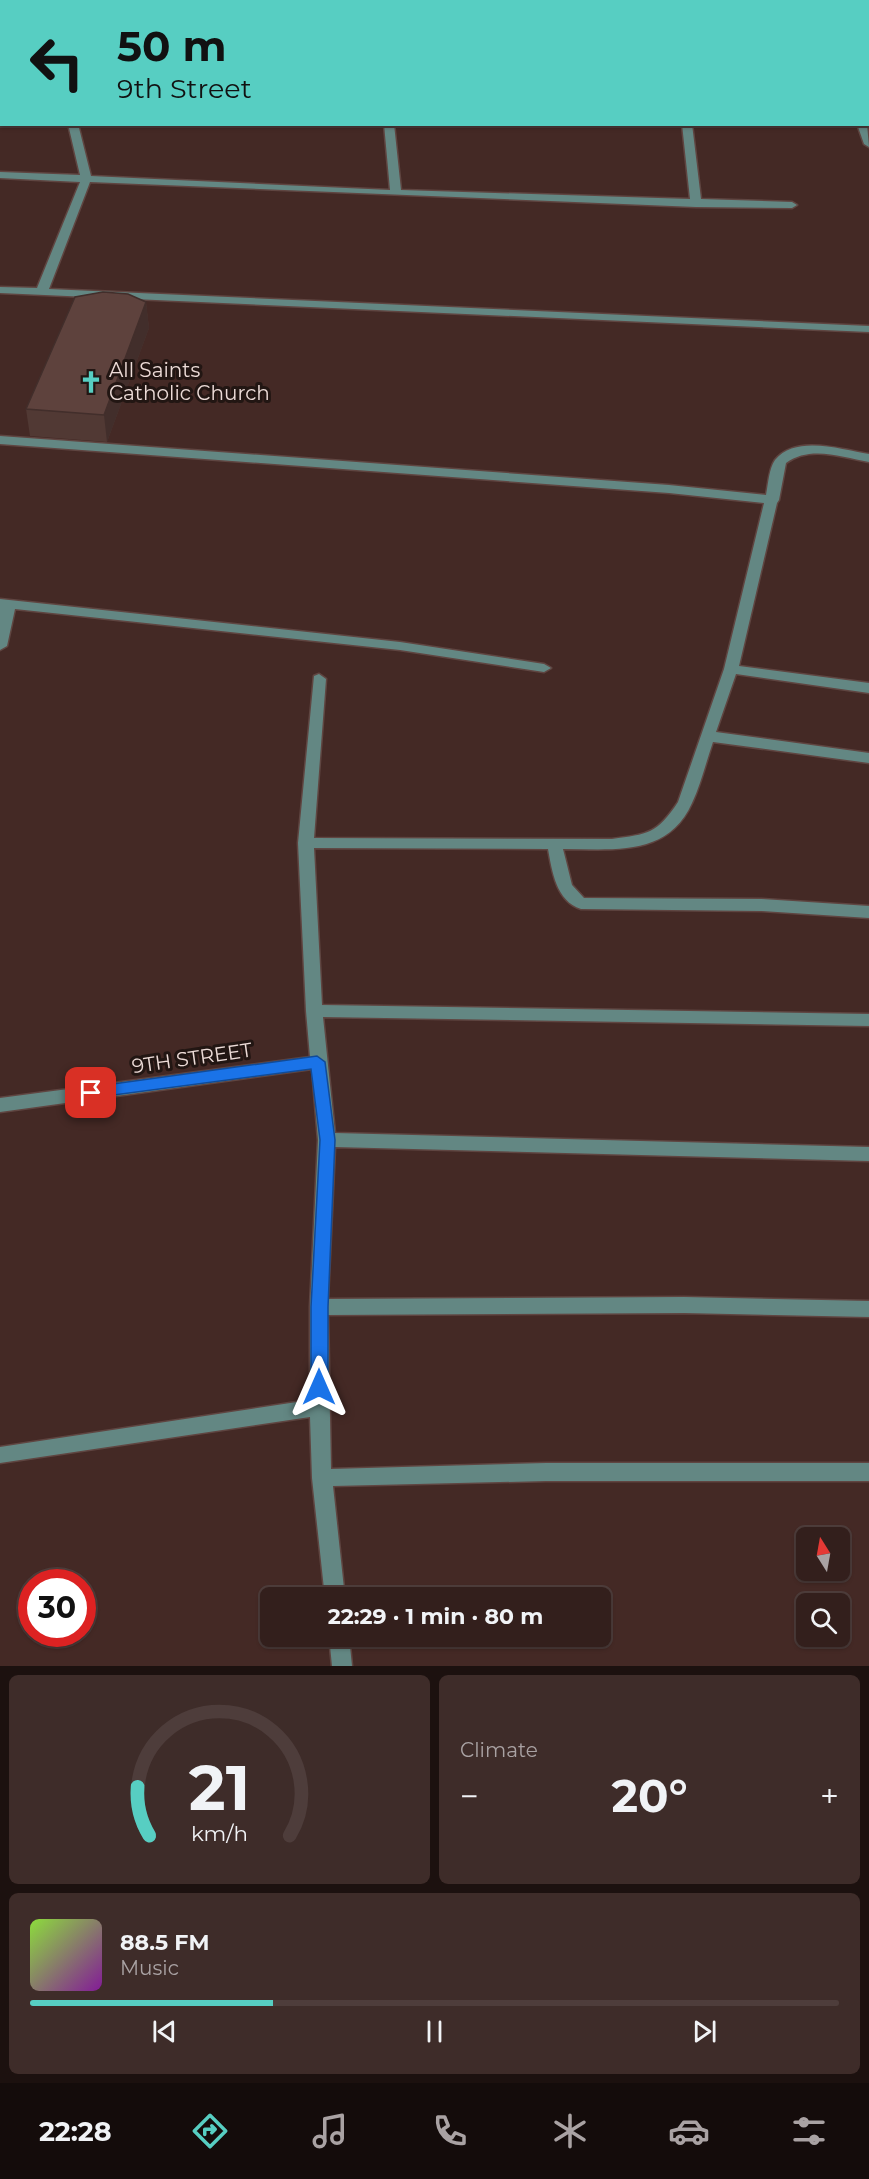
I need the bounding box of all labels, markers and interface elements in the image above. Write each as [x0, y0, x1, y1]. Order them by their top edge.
text: 50 m [117, 20, 226, 72]
icon: left [18, 24, 96, 102]
text: 9th Street [117, 72, 252, 105]
place label: All Saints Catholic Church [109, 358, 270, 405]
church icon: All Saints Catholic Church [78, 369, 104, 395]
street label: 9TH STREET [130, 1038, 254, 1078]
pin [65, 1067, 116, 1118]
icon: arrive [74, 1076, 107, 1109]
position arrow [287, 1355, 351, 1419]
north arrow [796, 1527, 850, 1581]
map controls [796, 1527, 850, 1647]
speed limit sign: 30 [18, 1569, 96, 1647]
button: search [796, 1593, 850, 1647]
text: 22:29 · 1 min · 80 m [328, 1603, 543, 1630]
text: Climate [460, 1738, 538, 1762]
text: 21 [189, 1750, 250, 1826]
text: 20° [612, 1768, 687, 1823]
text: − [460, 1776, 479, 1816]
text: + [820, 1776, 839, 1816]
text: km/h [191, 1821, 248, 1847]
text: 88.5 FM [120, 1929, 209, 1956]
text: Music [120, 1956, 179, 1980]
icon: previous [148, 2015, 181, 2048]
icon: pause [418, 2015, 451, 2048]
icon: next [688, 2015, 721, 2048]
icon: directions [189, 2110, 231, 2152]
icon: music [309, 2110, 351, 2152]
icon: phone [429, 2110, 471, 2152]
icon: climate [549, 2110, 591, 2152]
icon: car [668, 2110, 710, 2152]
icon: filters [788, 2110, 830, 2152]
text: 22:28 [39, 2115, 112, 2148]

